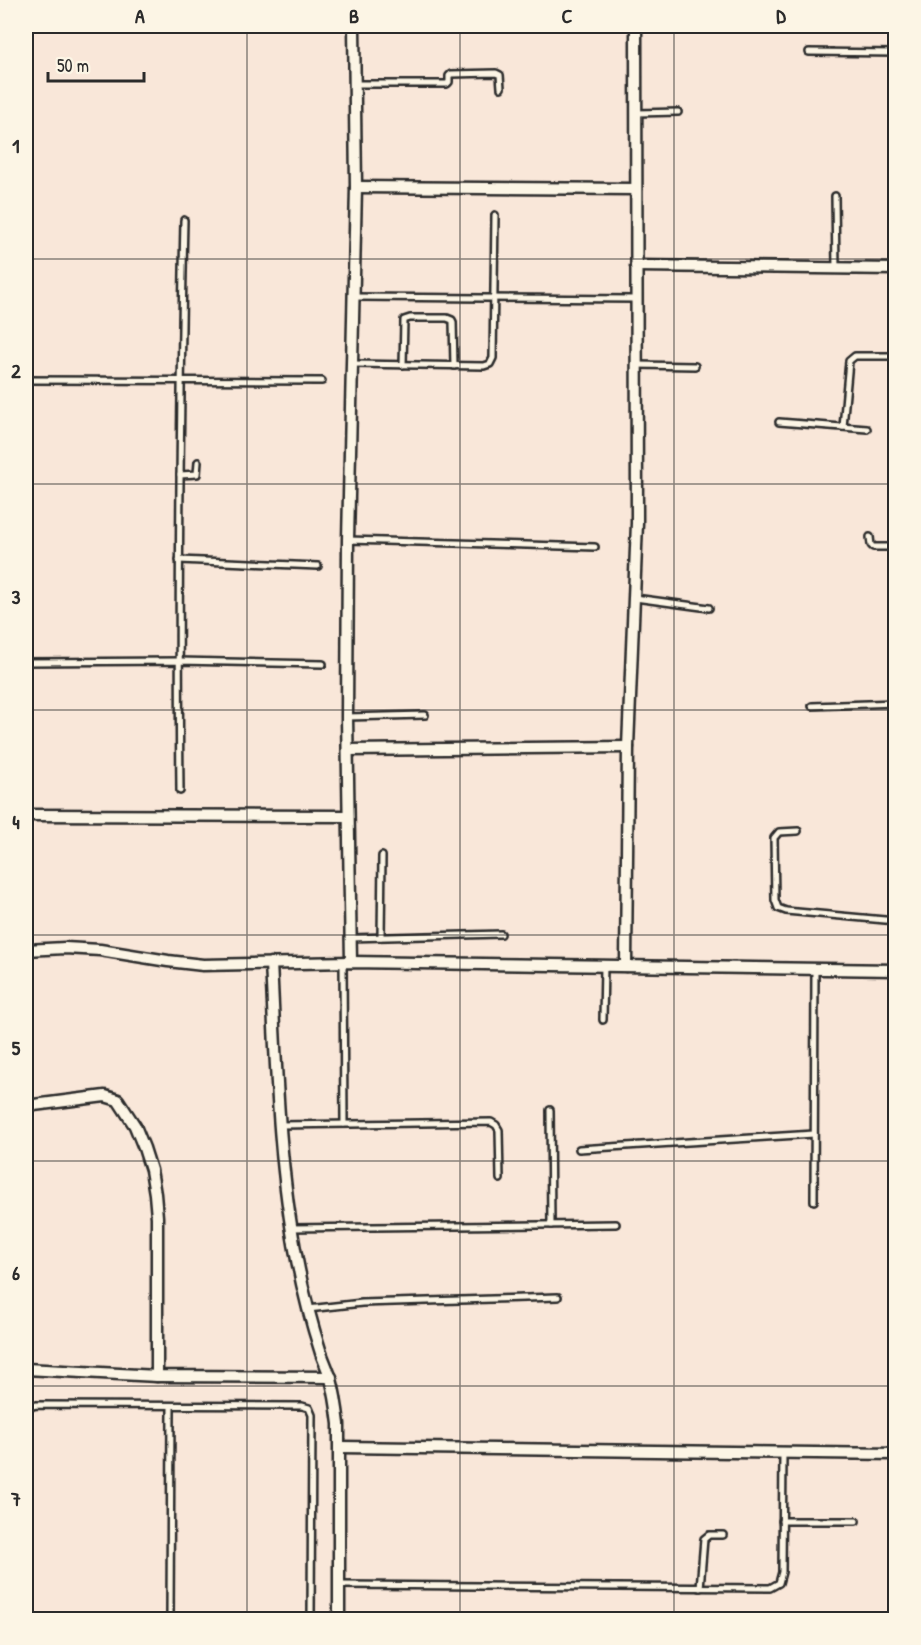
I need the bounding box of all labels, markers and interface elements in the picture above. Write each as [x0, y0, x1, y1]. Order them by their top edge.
text: A [135, 2, 145, 29]
text: B [349, 2, 359, 29]
text: C [562, 2, 573, 29]
text: D [776, 2, 786, 29]
scale bar [48, 45, 144, 83]
text: 50 m [57, 53, 89, 78]
text: 1 [12, 132, 20, 159]
text: 2 [11, 357, 21, 384]
text: 3 [12, 583, 21, 610]
text: 4 [12, 808, 20, 835]
text: 5 [12, 1034, 21, 1061]
text: 6 [12, 1259, 20, 1286]
text: 7 [10, 1485, 21, 1512]

